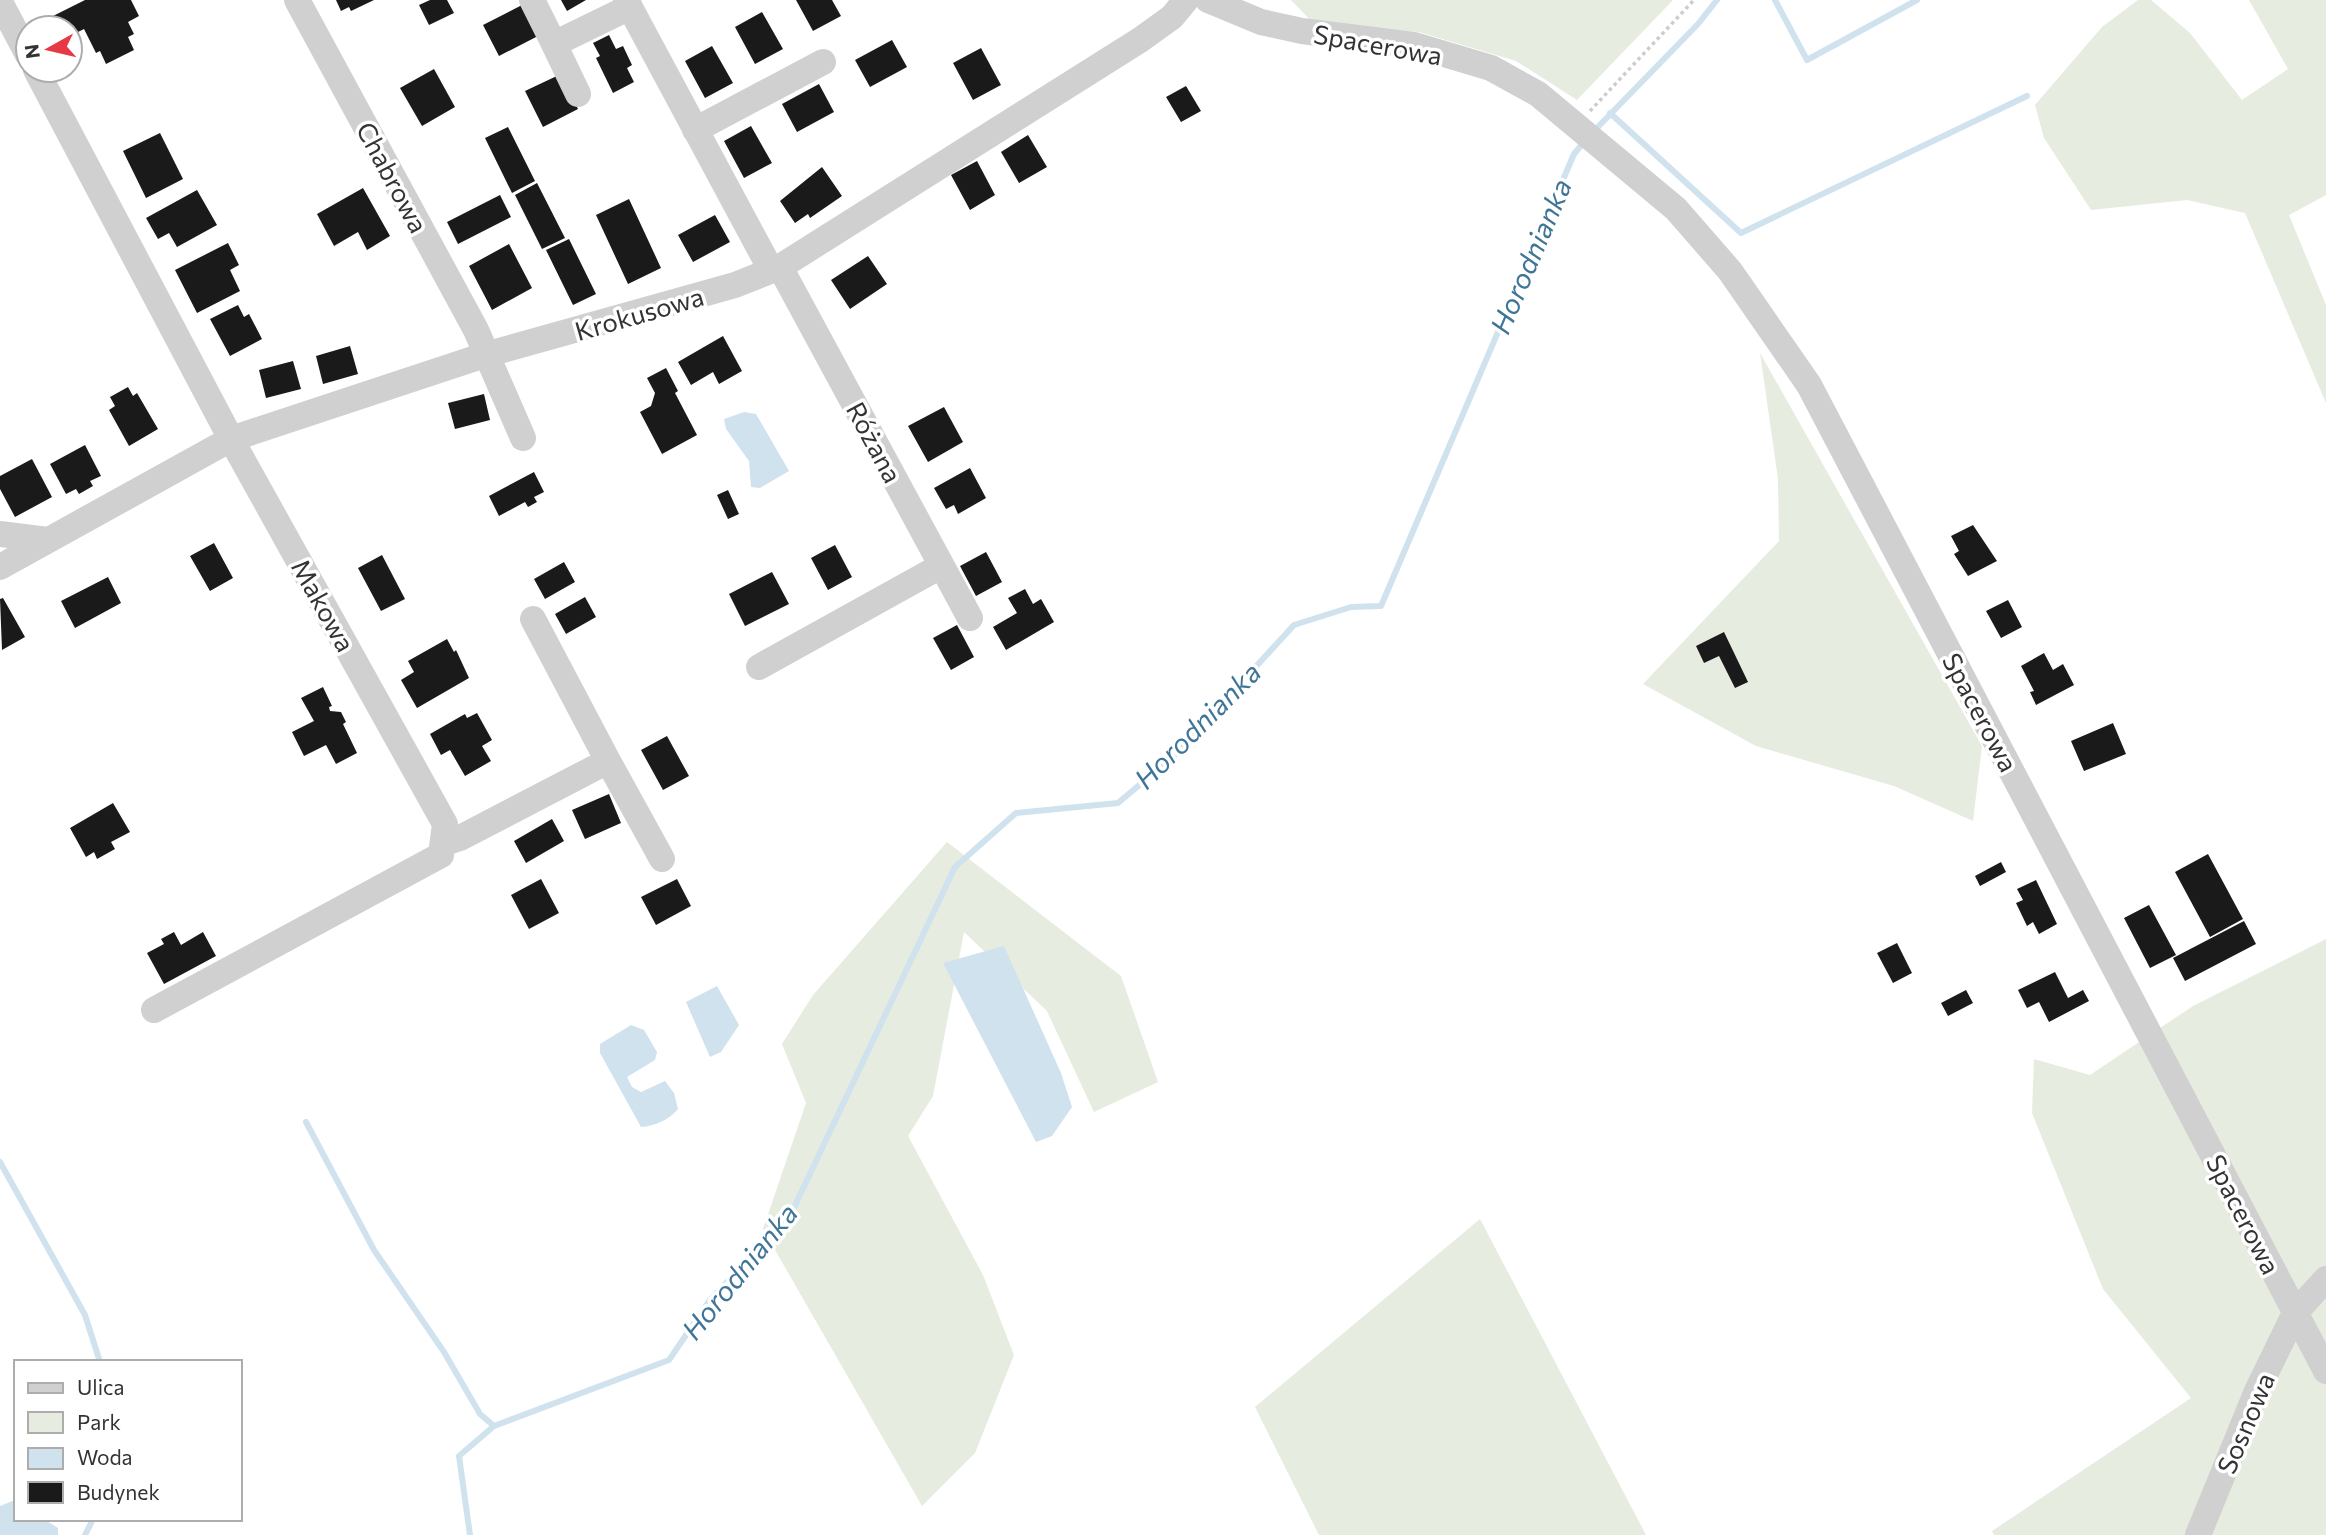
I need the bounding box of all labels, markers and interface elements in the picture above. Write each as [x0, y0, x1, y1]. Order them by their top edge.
north arrow [14, 14, 84, 84]
street label: Spacerowa [1311, 17, 1445, 71]
text: N [19, 43, 44, 60]
street label: Chabrowa [351, 116, 435, 238]
water label: Horodnianka [1482, 173, 1578, 339]
street label: Krokusowa [571, 280, 707, 346]
street label: Różana [841, 396, 909, 488]
street label: Makowa [286, 553, 362, 657]
street label: Spacerowa [1937, 647, 2025, 777]
water label: Horodnianka [1127, 655, 1267, 795]
street label: Spacerowa [2201, 1149, 2287, 1279]
water label: Horodnianka [674, 1196, 804, 1346]
legend [14, 1360, 242, 1521]
street label: Sosnowa [2210, 1368, 2280, 1478]
text: Ulica [77, 1374, 124, 1399]
text: Park [77, 1409, 121, 1434]
text: Woda [77, 1444, 133, 1469]
text: Budynek [77, 1479, 160, 1504]

